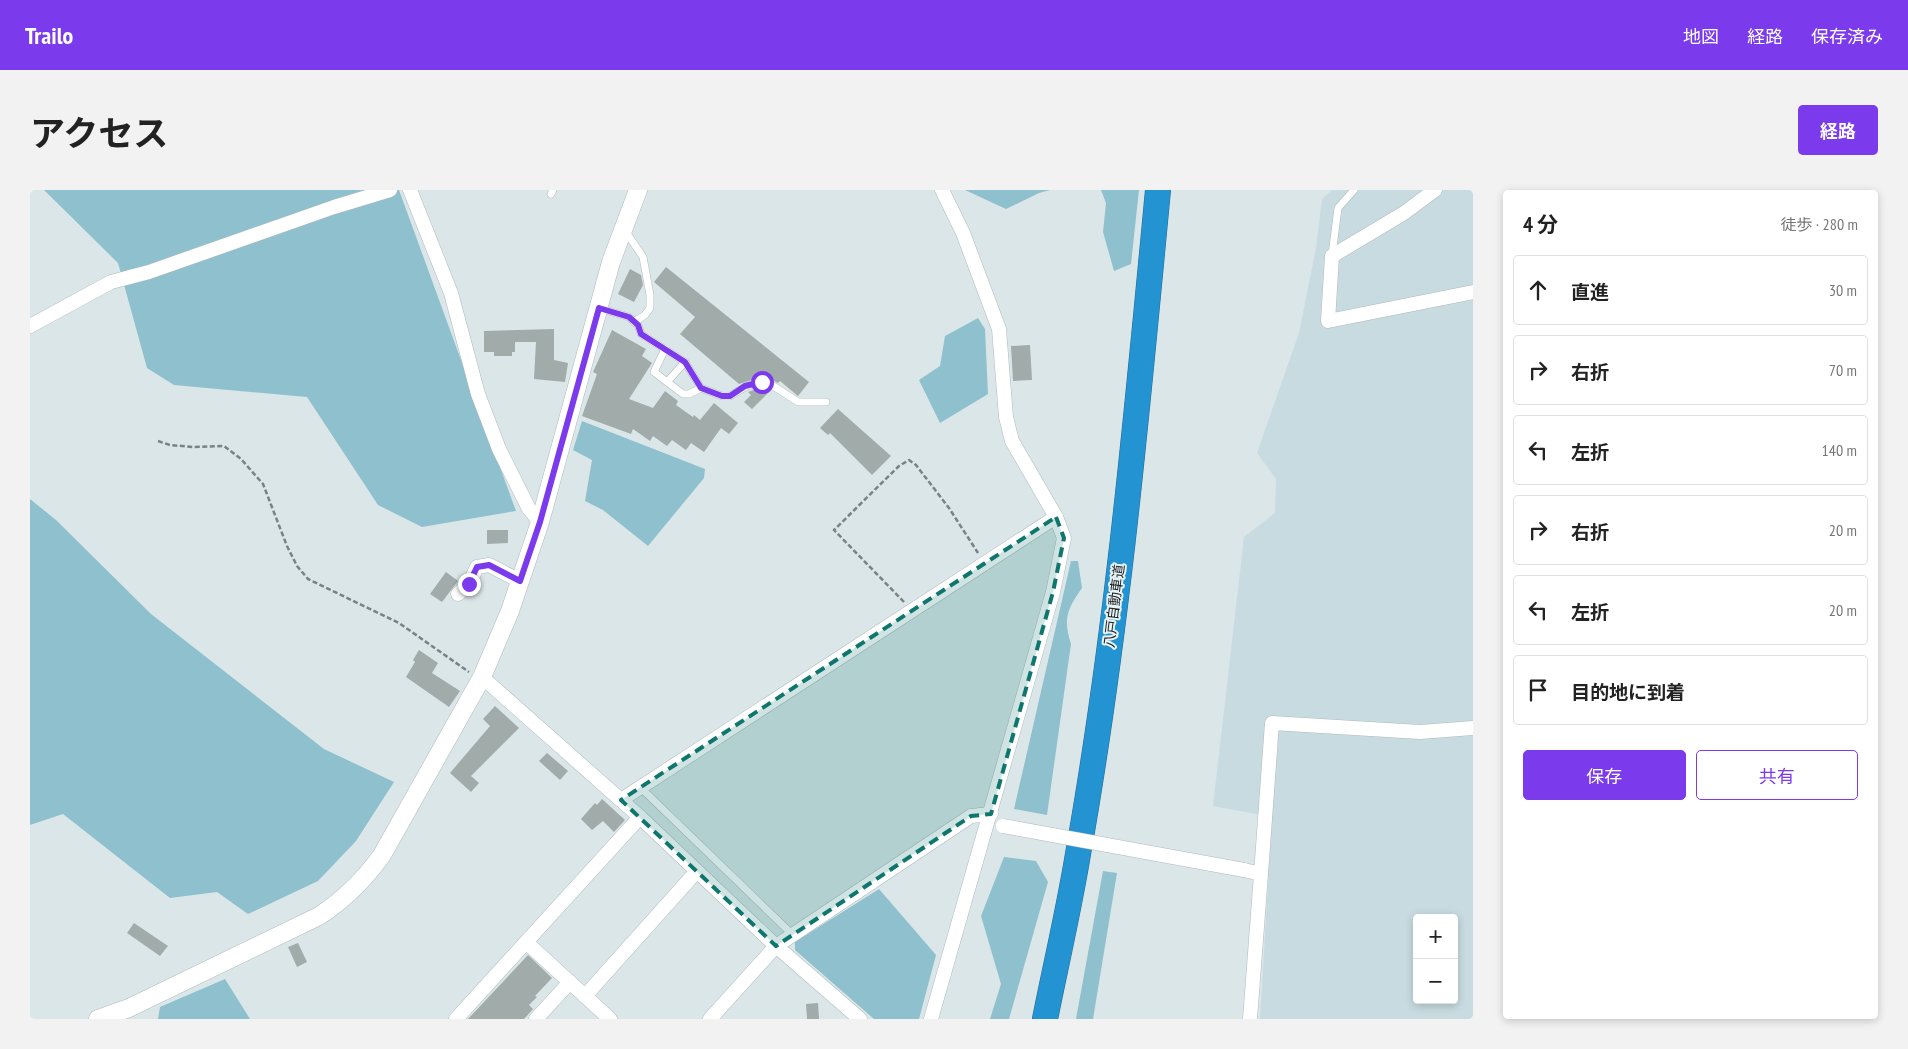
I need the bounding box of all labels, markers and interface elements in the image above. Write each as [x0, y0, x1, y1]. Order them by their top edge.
text: Trailo [25, 20, 73, 51]
text: 地図 [1683, 25, 1719, 48]
text: 経路 [1747, 25, 1783, 48]
text: 保存済み [1811, 25, 1883, 48]
button: 経路 [1798, 105, 1878, 155]
text: アクセス [30, 110, 168, 156]
text: 4 分 [1523, 211, 1558, 238]
text: 徒歩 · 280 m [1780, 214, 1858, 234]
icon: ahead [1524, 276, 1552, 304]
text: 直進 [1571, 280, 1609, 304]
text: 30 m [1829, 280, 1857, 300]
icon: right [1524, 356, 1552, 384]
text: 右折 [1571, 360, 1609, 384]
text: 70 m [1829, 360, 1857, 380]
route start [751, 371, 774, 394]
icon: left [1524, 436, 1552, 464]
text: 左折 [1571, 440, 1609, 464]
text: 140 m [1822, 440, 1857, 460]
icon: right [1524, 516, 1552, 544]
text: 右折 [1571, 520, 1609, 544]
text: 20 m [1829, 520, 1857, 540]
street label: 八戸自動車道 [1100, 563, 1128, 649]
route end [458, 573, 481, 596]
icon: left [1524, 596, 1552, 624]
text: 左折 [1571, 600, 1609, 624]
text: 20 m [1829, 600, 1857, 620]
icon: arrive [1524, 676, 1552, 704]
text: 目的地に到着 [1571, 680, 1685, 704]
button: 保存 [1523, 750, 1686, 800]
button: 共有 [1696, 750, 1858, 800]
map controls [1413, 914, 1458, 1004]
button: + [1413, 914, 1458, 959]
button: − [1413, 959, 1458, 1004]

